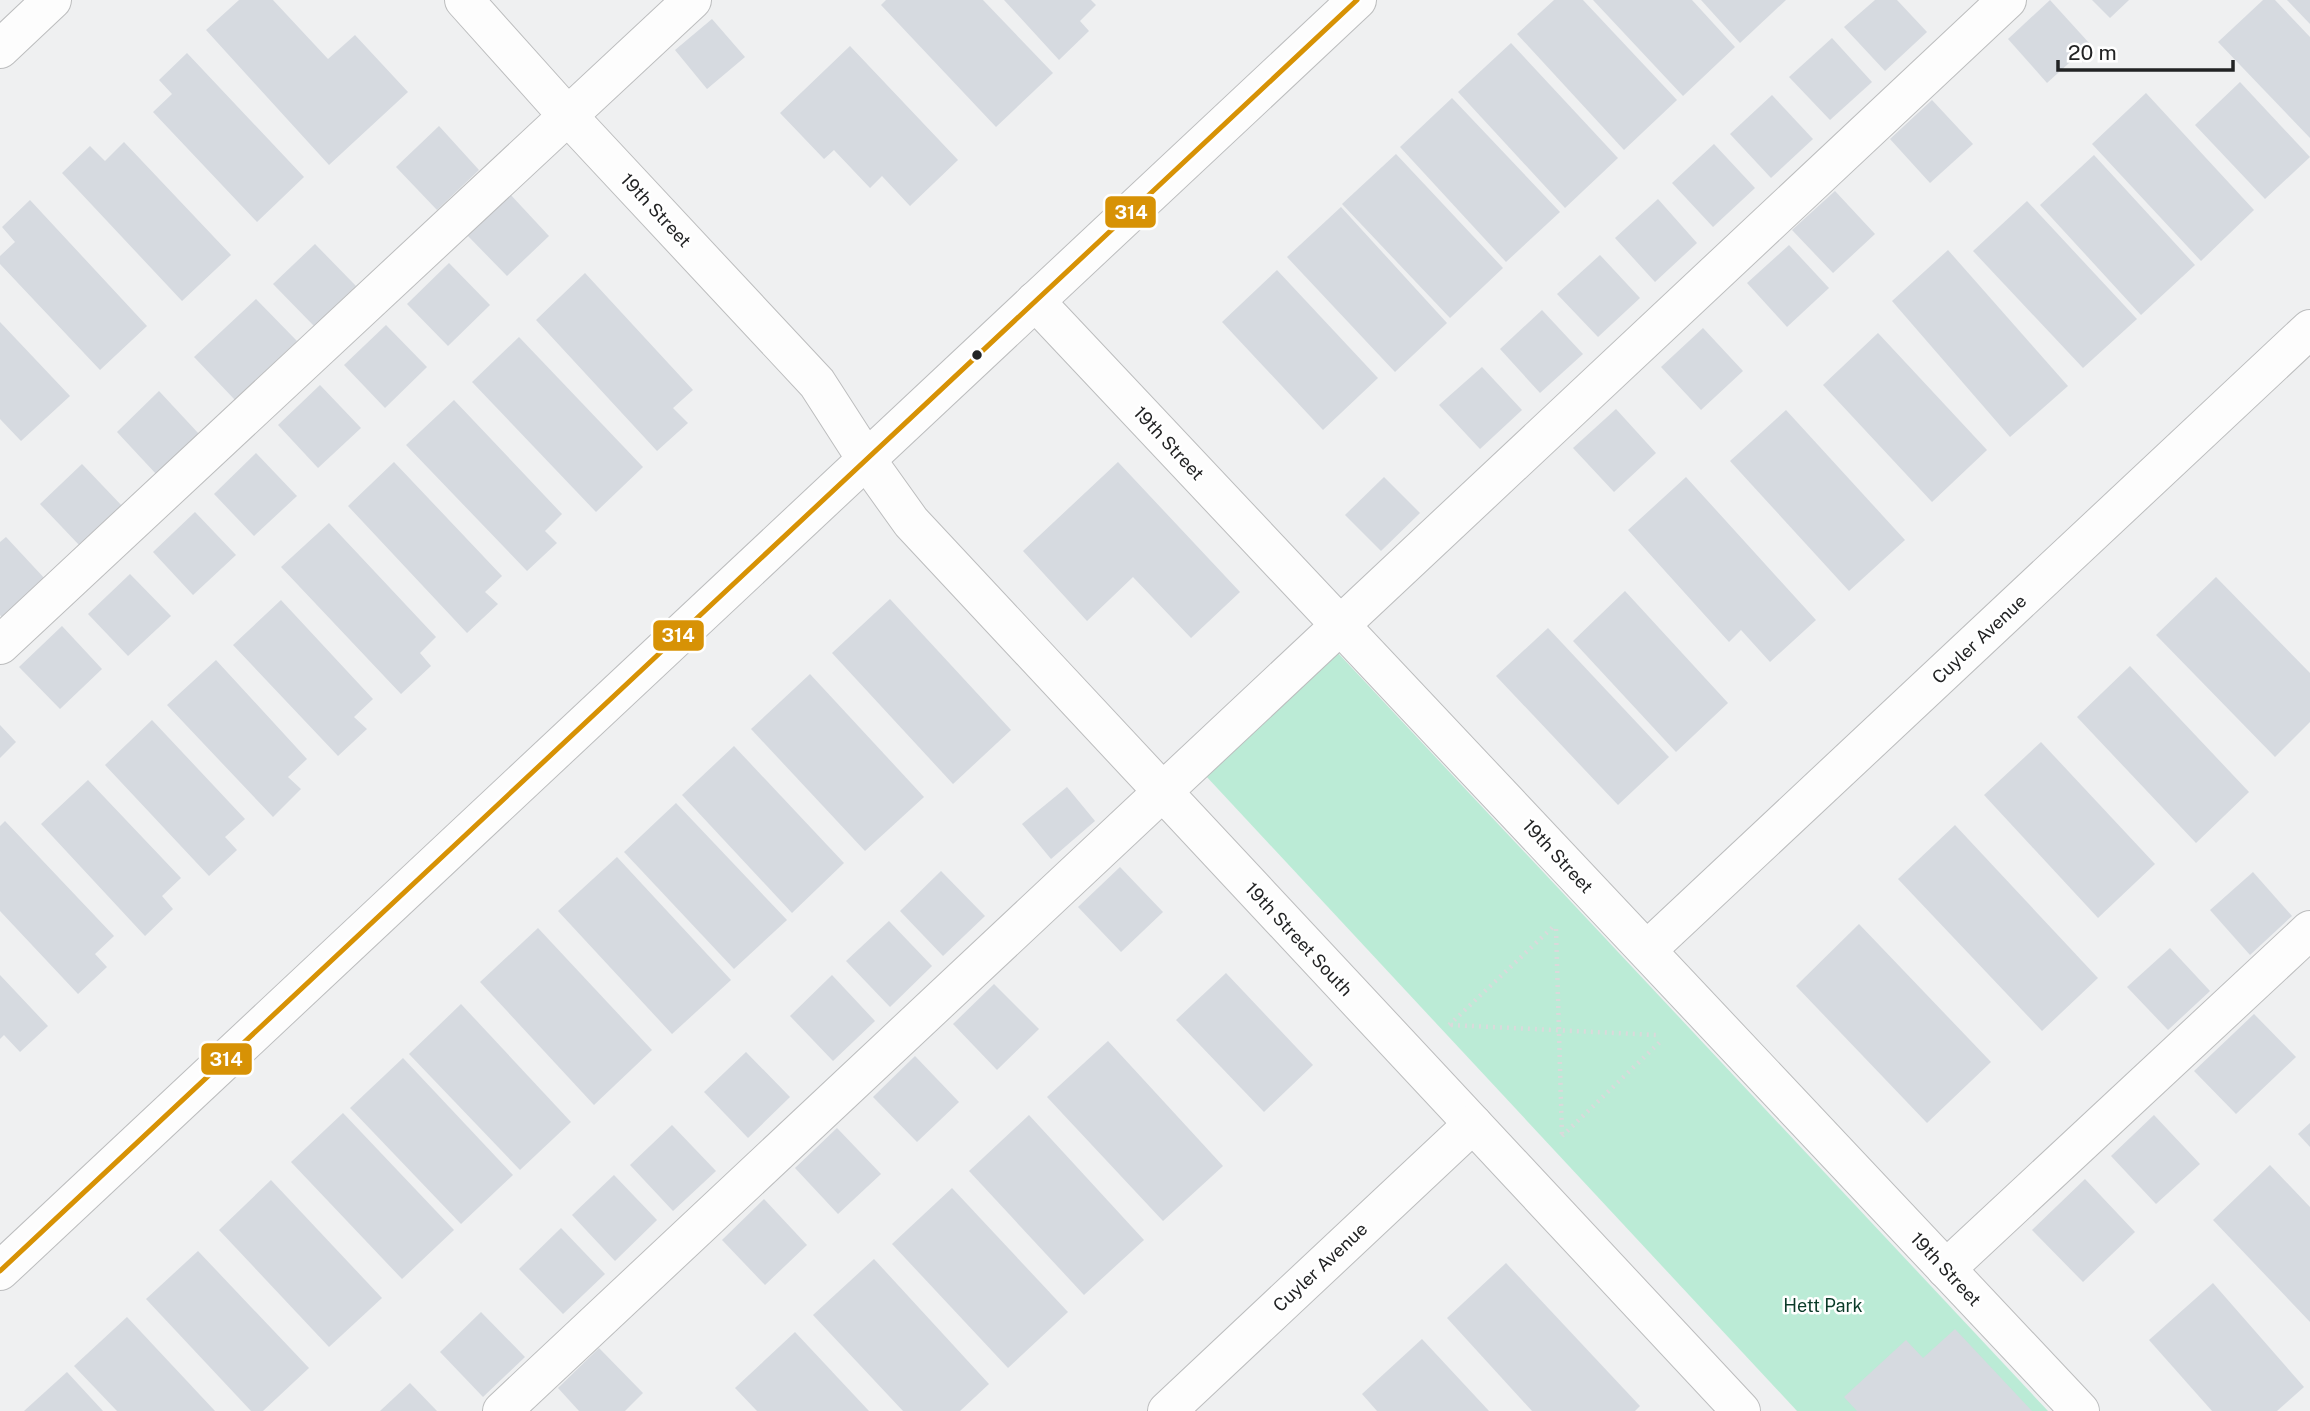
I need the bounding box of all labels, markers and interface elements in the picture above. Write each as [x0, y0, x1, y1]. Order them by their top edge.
scale bar [2058, 28, 2233, 72]
text: 20 m [2068, 40, 2117, 65]
street label: 19th Street [617, 169, 695, 251]
line badge: 314 [1104, 195, 1157, 229]
text: 314 [1114, 201, 1148, 223]
unlabelled marker [970, 348, 984, 362]
street label: 19th Street [1130, 402, 1208, 484]
street label: Cuyler Avenue [1928, 590, 2030, 688]
line badge: 314 [652, 619, 705, 652]
text: 314 [661, 624, 695, 646]
street label: 19th Street [1519, 815, 1597, 897]
street label: 19th Street South [1241, 878, 1357, 1000]
line badge: 314 [200, 1042, 253, 1076]
text: 314 [209, 1048, 243, 1070]
street label: Cuyler Avenue [1269, 1218, 1371, 1316]
street label: 19th Street [1907, 1228, 1985, 1310]
park label: Hett Park [1783, 1295, 1863, 1316]

